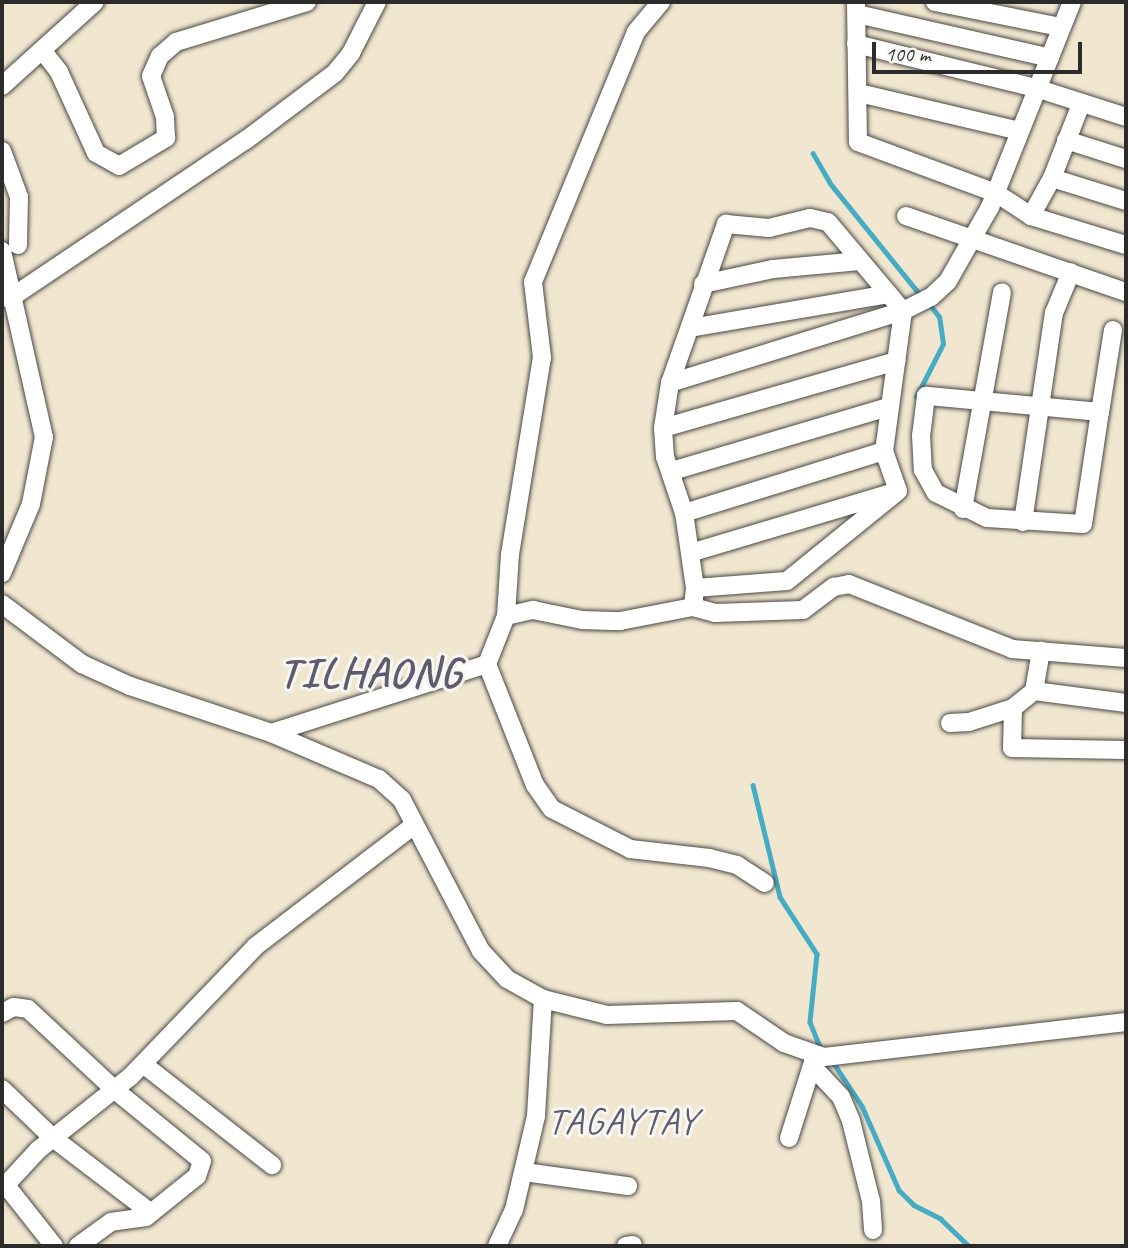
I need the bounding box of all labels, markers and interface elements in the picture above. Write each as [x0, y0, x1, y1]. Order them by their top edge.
scale bar [876, 28, 1086, 72]
text: 100 m [885, 41, 930, 67]
district label: TILHAONG [280, 648, 462, 698]
district label: TAGAYTAY [547, 1099, 699, 1143]

